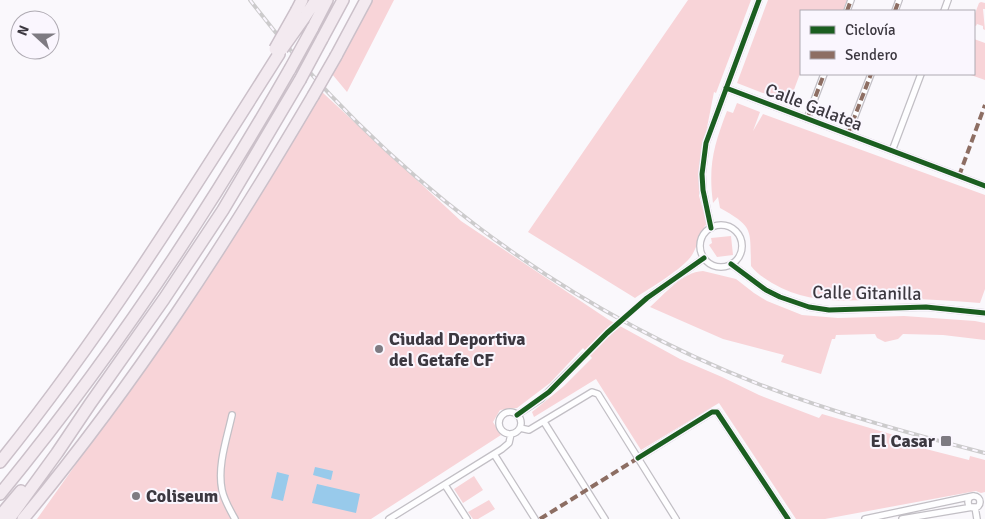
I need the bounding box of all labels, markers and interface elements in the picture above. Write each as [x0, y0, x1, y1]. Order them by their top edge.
north arrow [10, 10, 60, 60]
legend [800, 10, 975, 75]
text: Ciclovía [845, 21, 896, 39]
text: N [14, 23, 33, 38]
text: Sendero [845, 46, 898, 64]
street label: Calle Galatea [762, 78, 866, 136]
street label: Calle Gitanilla [812, 281, 922, 305]
place label: Ciudad Deportiva del Getafe CF [389, 328, 525, 371]
marker: Ciudad Deportiva del Getafe CF [373, 343, 385, 355]
place label: El Casar [871, 430, 936, 452]
marker: El Casar [939, 434, 953, 448]
place label: Coliseum [146, 485, 218, 507]
marker: Coliseum [130, 490, 142, 502]

